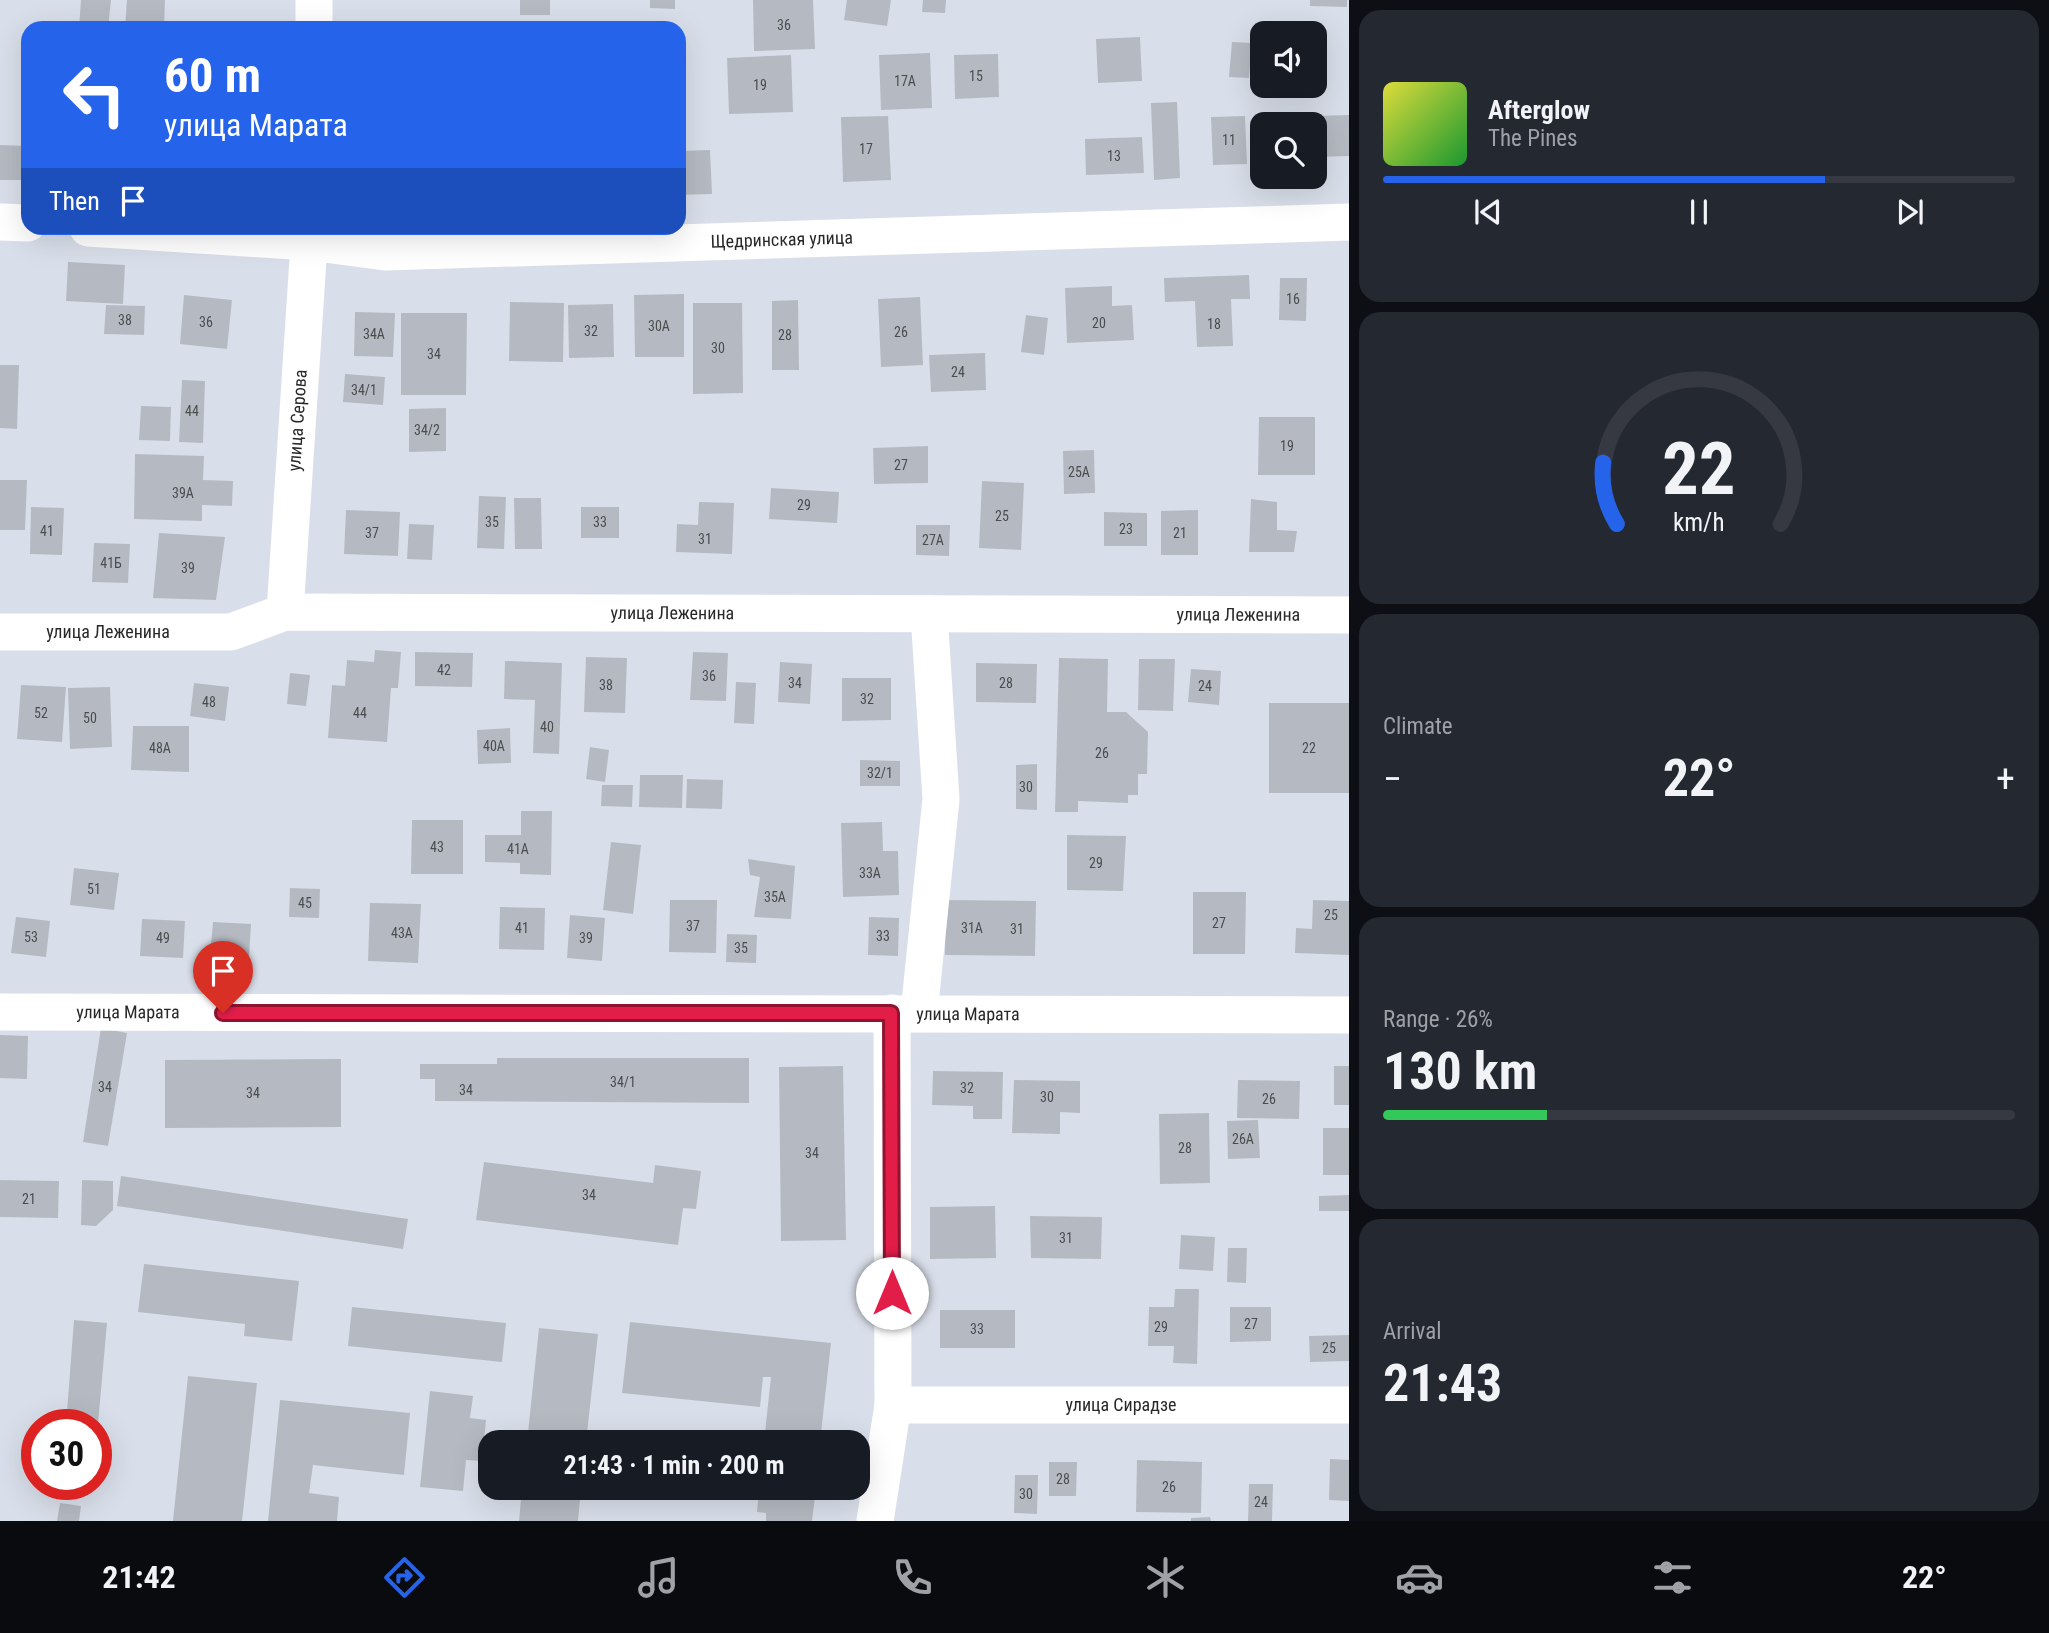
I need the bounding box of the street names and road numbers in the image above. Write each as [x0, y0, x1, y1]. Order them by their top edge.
street label: Щедринская улица [710, 226, 853, 252]
street label: улица Серова [283, 369, 311, 472]
street label: улица Леженина [611, 602, 734, 623]
street label: улица Леженина [1177, 604, 1300, 625]
street label: улица Леженина [46, 621, 170, 642]
street label: улица Марата [76, 1001, 180, 1022]
street label: улица Марата [916, 1003, 1020, 1024]
street label: улица Сирадзе [1066, 1394, 1176, 1415]

